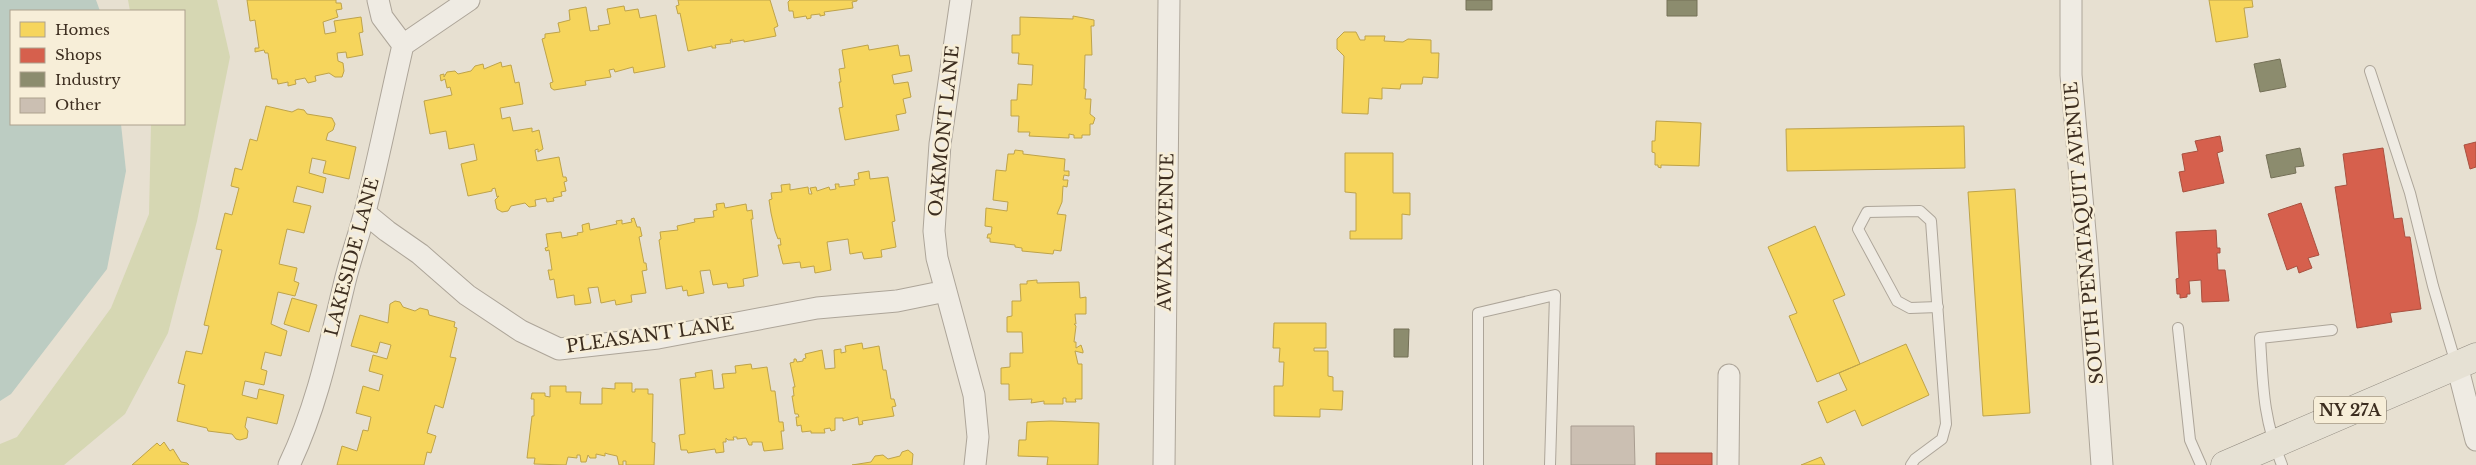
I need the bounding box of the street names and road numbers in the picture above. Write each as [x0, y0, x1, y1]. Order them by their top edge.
street label: OAKMONT LANE [924, 44, 964, 218]
street label: SOUTH PENATAQUIT AVENUE [2060, 81, 2108, 385]
street label: AWIXA AVENUE [1154, 153, 1178, 312]
street label: LAKESIDE LANE [320, 175, 384, 339]
street label: PLEASANT LANE [565, 312, 735, 358]
road number: NY 27A [2314, 396, 2386, 424]

